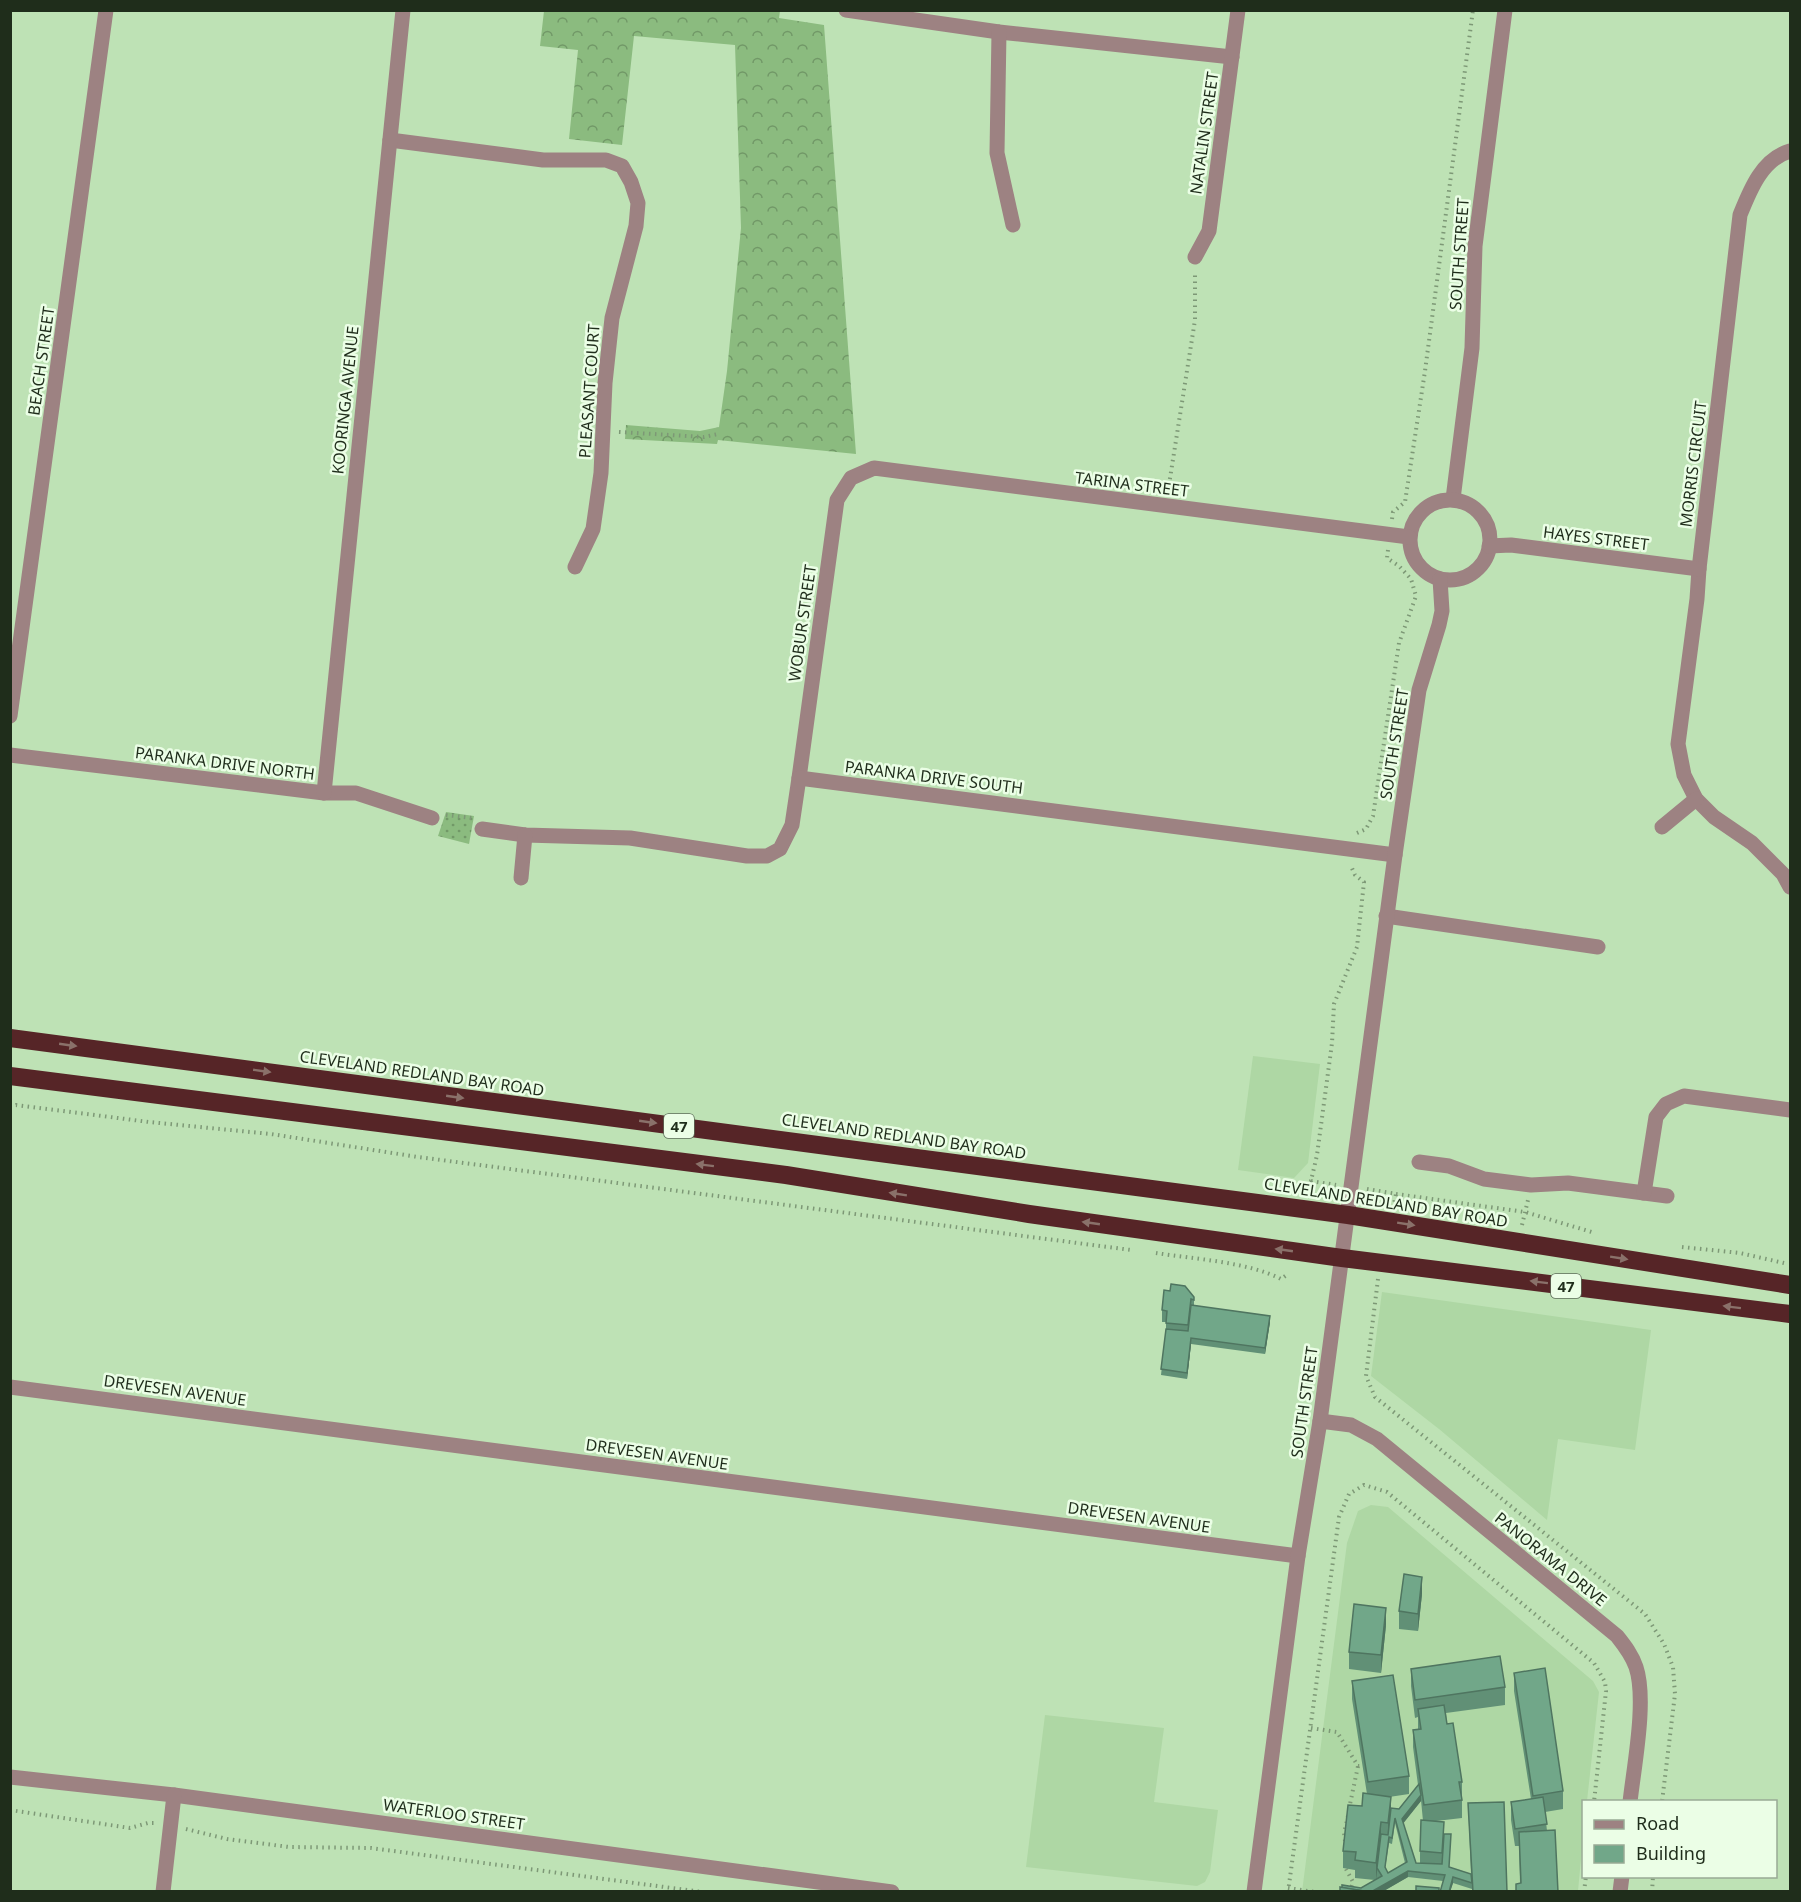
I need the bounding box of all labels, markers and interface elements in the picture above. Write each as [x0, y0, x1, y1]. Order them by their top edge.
street label: NATALIN STREET [1184, 70, 1224, 196]
street label: SOUTH STREET [1444, 197, 1474, 311]
street label: BEACH STREET [22, 305, 60, 417]
street label: PLEASANT COURT [573, 323, 605, 459]
street label: KOORINGA AVENUE [326, 325, 364, 475]
street label: MORRIS CIRCUIT [1674, 400, 1712, 528]
street label: TARINA STREET [1074, 466, 1190, 502]
street label: HAYES STREET [1542, 521, 1650, 555]
street label: WOBUR STREET [783, 563, 821, 683]
street label: SOUTH STREET [1374, 687, 1414, 801]
street label: PARANKA DRIVE NORTH [134, 741, 316, 785]
street label: PARANKA DRIVE SOUTH [844, 755, 1024, 799]
one-way arrow [59, 1041, 78, 1050]
street label: CLEVELAND REDLAND BAY ROAD [298, 1045, 546, 1101]
one-way arrow [252, 1066, 271, 1076]
one-way arrow [446, 1092, 465, 1101]
street label: CLEVELAND REDLAND BAY ROAD [780, 1108, 1028, 1164]
road number: 47 [664, 1114, 694, 1138]
one-way arrow [639, 1117, 658, 1127]
one-way arrow [696, 1160, 715, 1170]
street label: CLEVELAND REDLAND BAY ROAD [1263, 1172, 1509, 1232]
one-way arrow [889, 1189, 908, 1198]
one-way arrow [1081, 1218, 1100, 1227]
one-way arrow [1396, 1219, 1415, 1228]
one-way arrow [1275, 1245, 1294, 1254]
one-way arrow [1609, 1253, 1628, 1262]
road number: 47 [1551, 1274, 1581, 1298]
one-way arrow [1529, 1278, 1548, 1287]
one-way arrow [1723, 1302, 1742, 1311]
street label: SOUTH STREET [1285, 1345, 1323, 1459]
street label: DREVESEN AVENUE [102, 1369, 248, 1411]
street label: DREVESEN AVENUE [584, 1433, 730, 1475]
street label: DREVESEN AVENUE [1066, 1496, 1212, 1538]
street label: PANORAMA DRIVE [1490, 1507, 1612, 1611]
street label: WATERLOO STREET [382, 1793, 526, 1835]
legend [1582, 1800, 1777, 1878]
text: Road [1636, 1811, 1679, 1835]
text: Building [1636, 1841, 1706, 1865]

